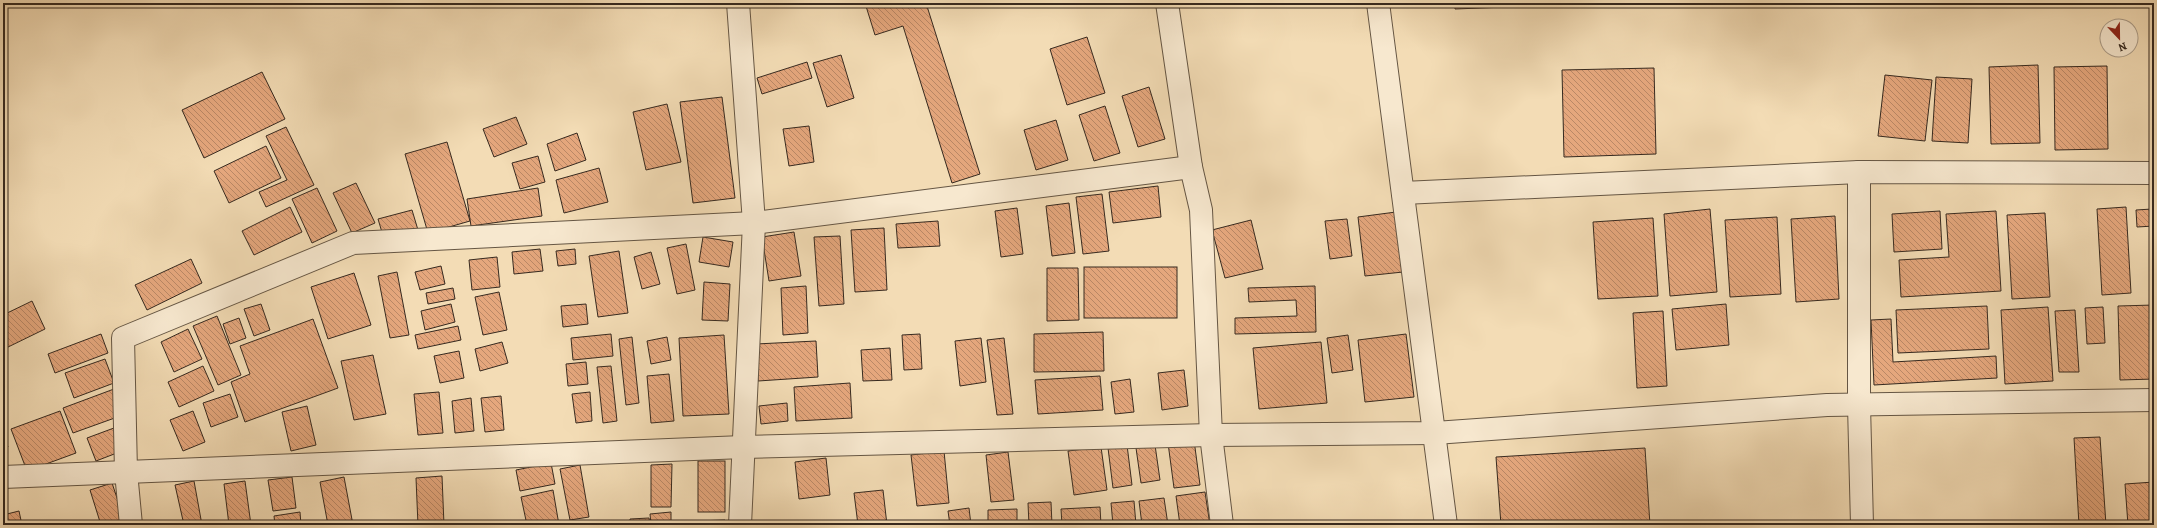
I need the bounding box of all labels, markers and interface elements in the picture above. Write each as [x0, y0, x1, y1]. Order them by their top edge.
north arrow [2099, 18, 2139, 58]
text: N [2116, 38, 2129, 55]

